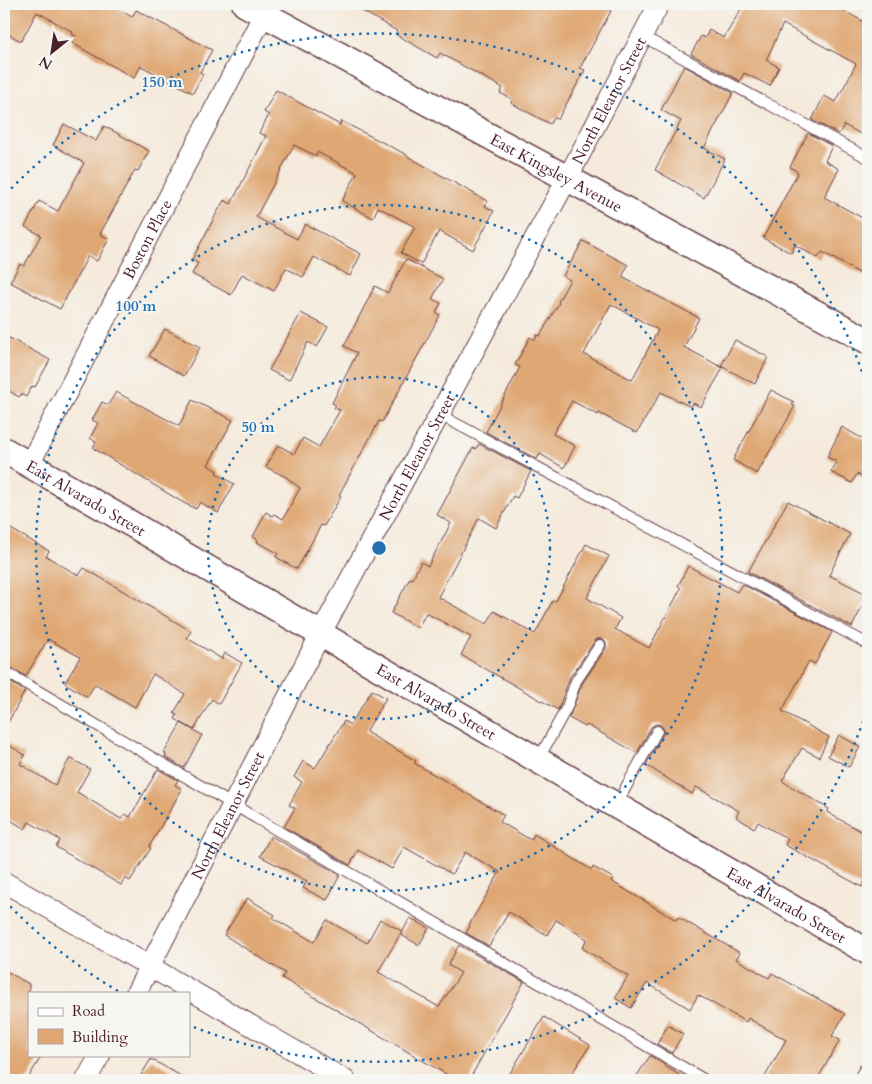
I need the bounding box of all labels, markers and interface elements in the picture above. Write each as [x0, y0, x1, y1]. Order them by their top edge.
north arrow [28, 28, 78, 78]
street label: North Eleanor Street [567, 33, 652, 168]
text: N [36, 52, 56, 74]
text: 150 m [142, 72, 183, 92]
street label: East Kingsley Avenue [486, 129, 626, 218]
street label: Boston Place [118, 196, 178, 283]
text: 100 m [116, 296, 157, 316]
street label: North Eleanor Street [374, 390, 460, 525]
text: 50 m [241, 417, 275, 437]
street label: East Alvarado Street [22, 455, 149, 542]
centre of rings [370, 539, 388, 557]
street label: East Alvarado Street [372, 659, 500, 745]
street label: North Eleanor Street [186, 748, 270, 883]
street label: East Alvarado Street [722, 862, 850, 949]
legend [28, 992, 190, 1056]
text: Road [72, 1001, 105, 1021]
text: Building [72, 1027, 128, 1047]

